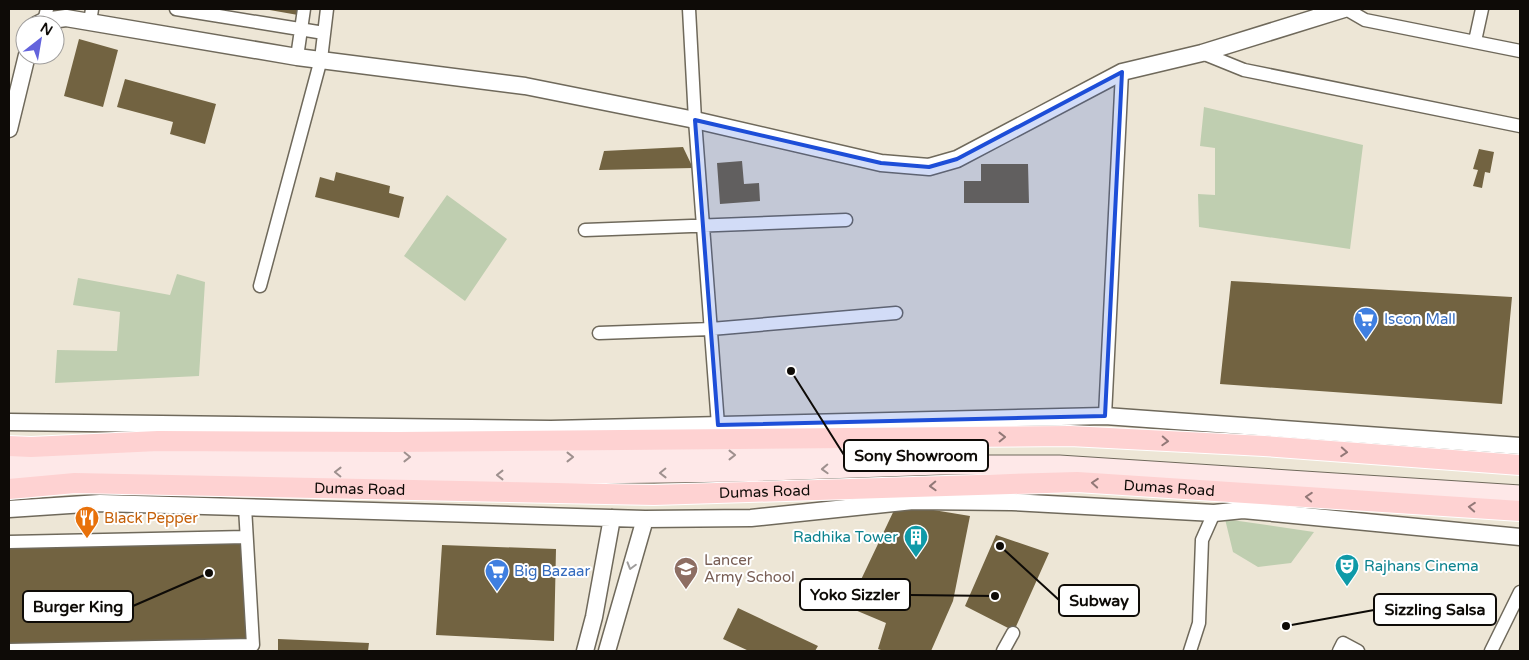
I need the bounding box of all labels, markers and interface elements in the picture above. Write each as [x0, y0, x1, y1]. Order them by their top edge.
north arrow [15, 15, 65, 65]
text: N [37, 19, 56, 39]
supermarket icon: Iscon Mall [1353, 306, 1379, 340]
place label: Iscon Mall [1384, 310, 1456, 328]
one-way arrow [999, 432, 1007, 442]
one-way arrow [1161, 435, 1169, 446]
callout: Sony Showroom [844, 440, 988, 471]
text: Sony Showroom [854, 446, 978, 466]
one-way arrow [1341, 446, 1349, 457]
one-way arrow [729, 450, 737, 460]
one-way arrow [566, 451, 574, 462]
one-way arrow [404, 452, 412, 462]
one-way arrow [821, 464, 829, 475]
one-way arrow [333, 467, 341, 477]
one-way arrow [658, 468, 666, 478]
one-way arrow [496, 470, 504, 480]
street label: Dumas Road [1123, 476, 1215, 500]
one-way arrow [1091, 477, 1099, 488]
street label: Dumas Road [314, 479, 406, 499]
street label: Dumas Road [719, 481, 810, 502]
one-way arrow [928, 481, 936, 491]
one-way arrow [1305, 491, 1313, 502]
one-way arrow [1467, 502, 1475, 513]
restaurant icon: Black Pepper [74, 505, 100, 539]
place label: Black Pepper [104, 509, 198, 527]
building icon: Radhika Tower [903, 524, 929, 558]
place label: Radhika Tower [793, 528, 898, 546]
place label: Lancer Army School [704, 551, 795, 586]
theatre icon: Rajhans Cinema [1334, 553, 1360, 587]
school or university icon: Lancer Army School [673, 556, 699, 590]
place label: Rajhans Cinema [1364, 557, 1479, 575]
supermarket icon: Big Bazaar [484, 558, 510, 592]
one-way arrow [627, 561, 637, 569]
place label: Big Bazaar [514, 562, 591, 580]
callout: Yoko Sizzler [800, 579, 910, 610]
text: Yoko Sizzler [810, 585, 901, 605]
callout: Subway [1059, 585, 1139, 616]
callout: Burger King [23, 591, 133, 622]
text: Subway [1069, 591, 1129, 611]
callout: Sizzling Salsa [1374, 594, 1496, 625]
text: Burger King [33, 597, 123, 617]
text: Sizzling Salsa [1384, 600, 1486, 620]

